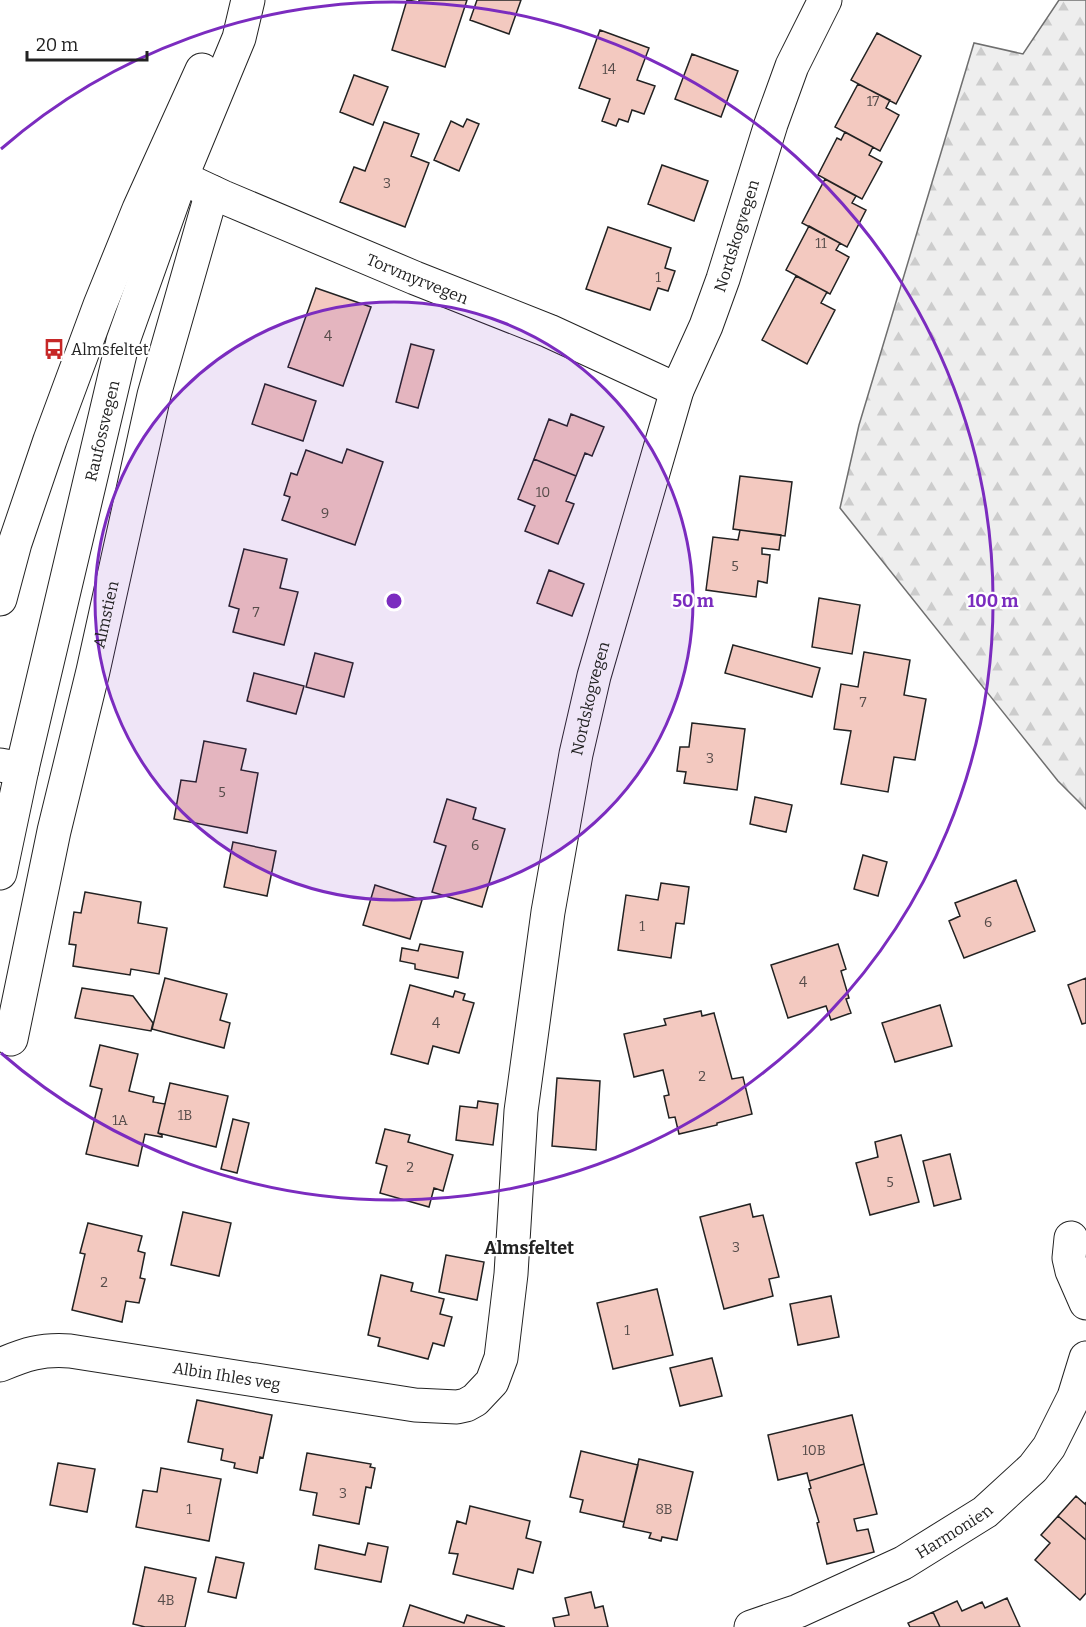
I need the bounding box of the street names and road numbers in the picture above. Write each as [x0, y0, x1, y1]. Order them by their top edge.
street label: Nordskogvegen [710, 177, 763, 295]
street label: Torvmyrvegen [364, 250, 471, 308]
street label: Raufossvegen [81, 378, 123, 483]
street label: Almstien [89, 579, 123, 650]
street label: Nordskogvegen [567, 639, 614, 757]
street label: Albin Ihles veg [172, 1358, 282, 1394]
street label: Harmonien [912, 1501, 997, 1563]

